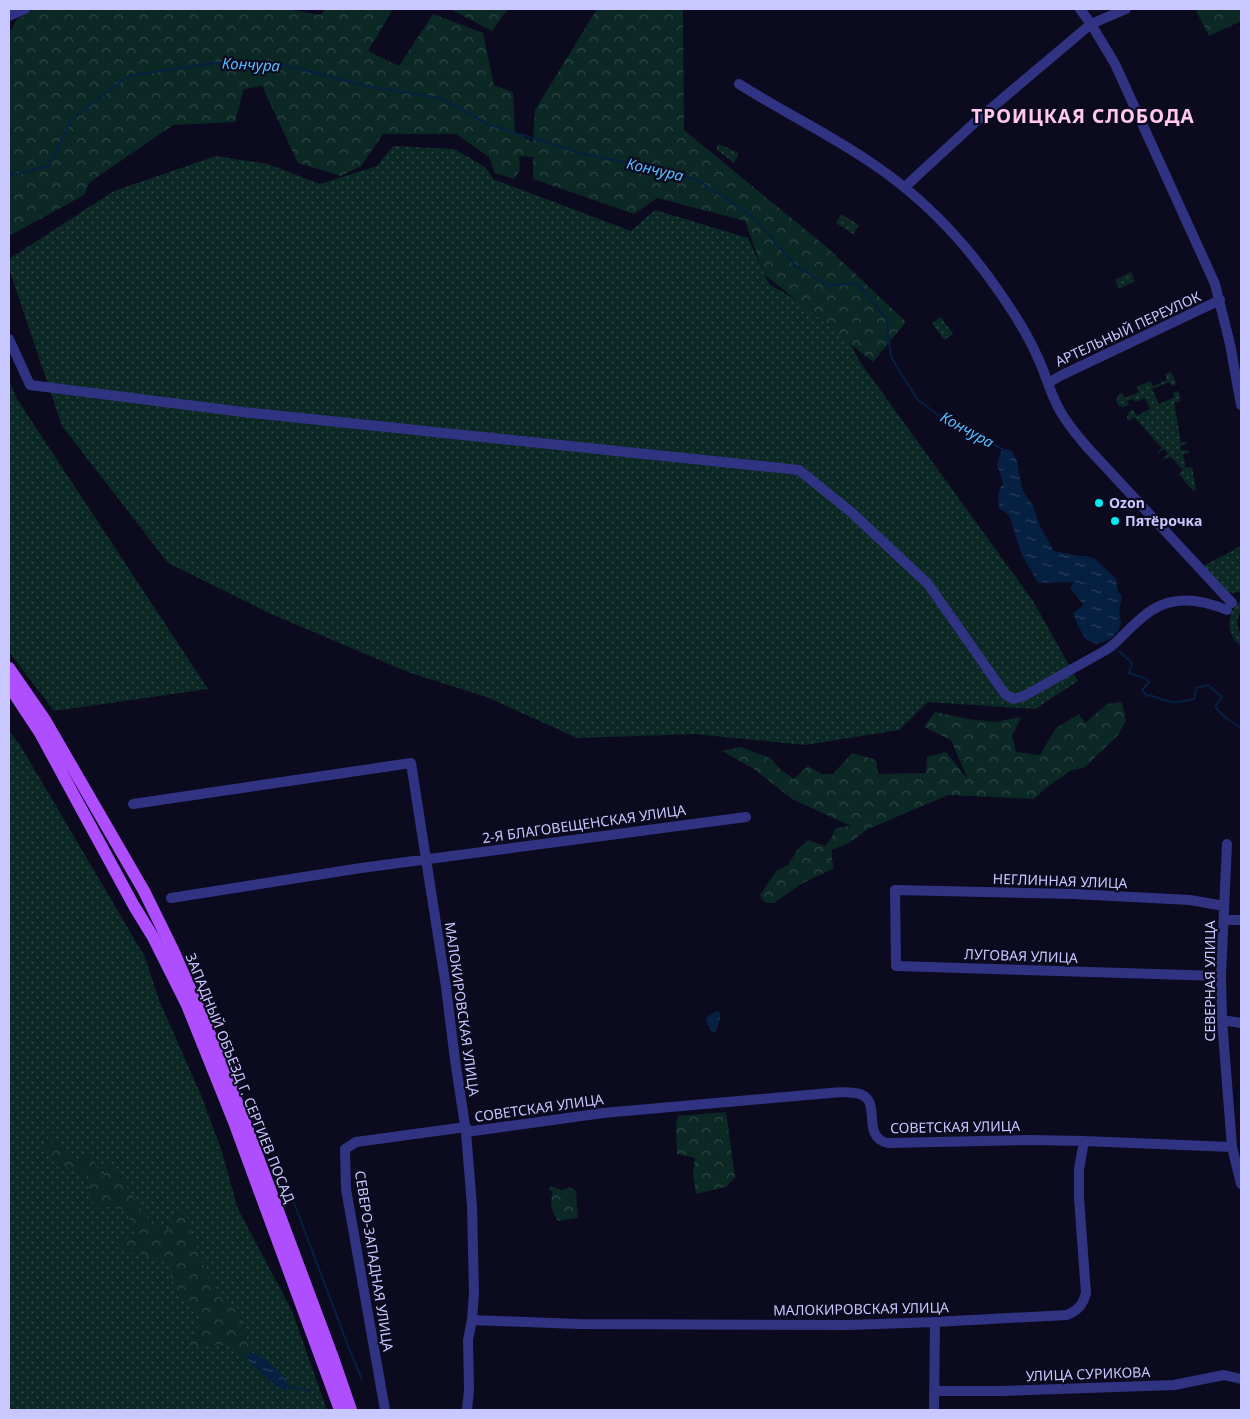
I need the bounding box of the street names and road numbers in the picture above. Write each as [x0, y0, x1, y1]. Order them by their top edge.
street label: АРТЕЛЬНЫЙ ПЕРЕУЛОК [1052, 286, 1204, 371]
street label: 2-Я БЛАГОВЕЩЕНСКАЯ УЛИЦА [481, 800, 687, 847]
street label: НЕГЛИННАЯ УЛИЦА [992, 869, 1128, 892]
street label: СЕВЕРНАЯ УЛИЦА [1200, 920, 1219, 1042]
street label: МАЛОКИРОВСКАЯ УЛИЦА [441, 921, 484, 1097]
street label: ЛУГОВАЯ УЛИЦА [964, 944, 1078, 967]
street label: ЗАПАДНЫЙ ОБЪЕЗД Г. СЕРГИЕВ ПОСАД [182, 950, 300, 1206]
street label: СОВЕТСКАЯ УЛИЦА [473, 1089, 605, 1126]
street label: СОВЕТСКАЯ УЛИЦА [890, 1116, 1020, 1137]
street label: СЕВЕРО-ЗАПАДНАЯ УЛИЦА [351, 1169, 398, 1353]
street label: МАЛОКИРОВСКАЯ УЛИЦА [773, 1297, 949, 1320]
street label: УЛИЦА СУРИКОВА [1025, 1362, 1151, 1385]

